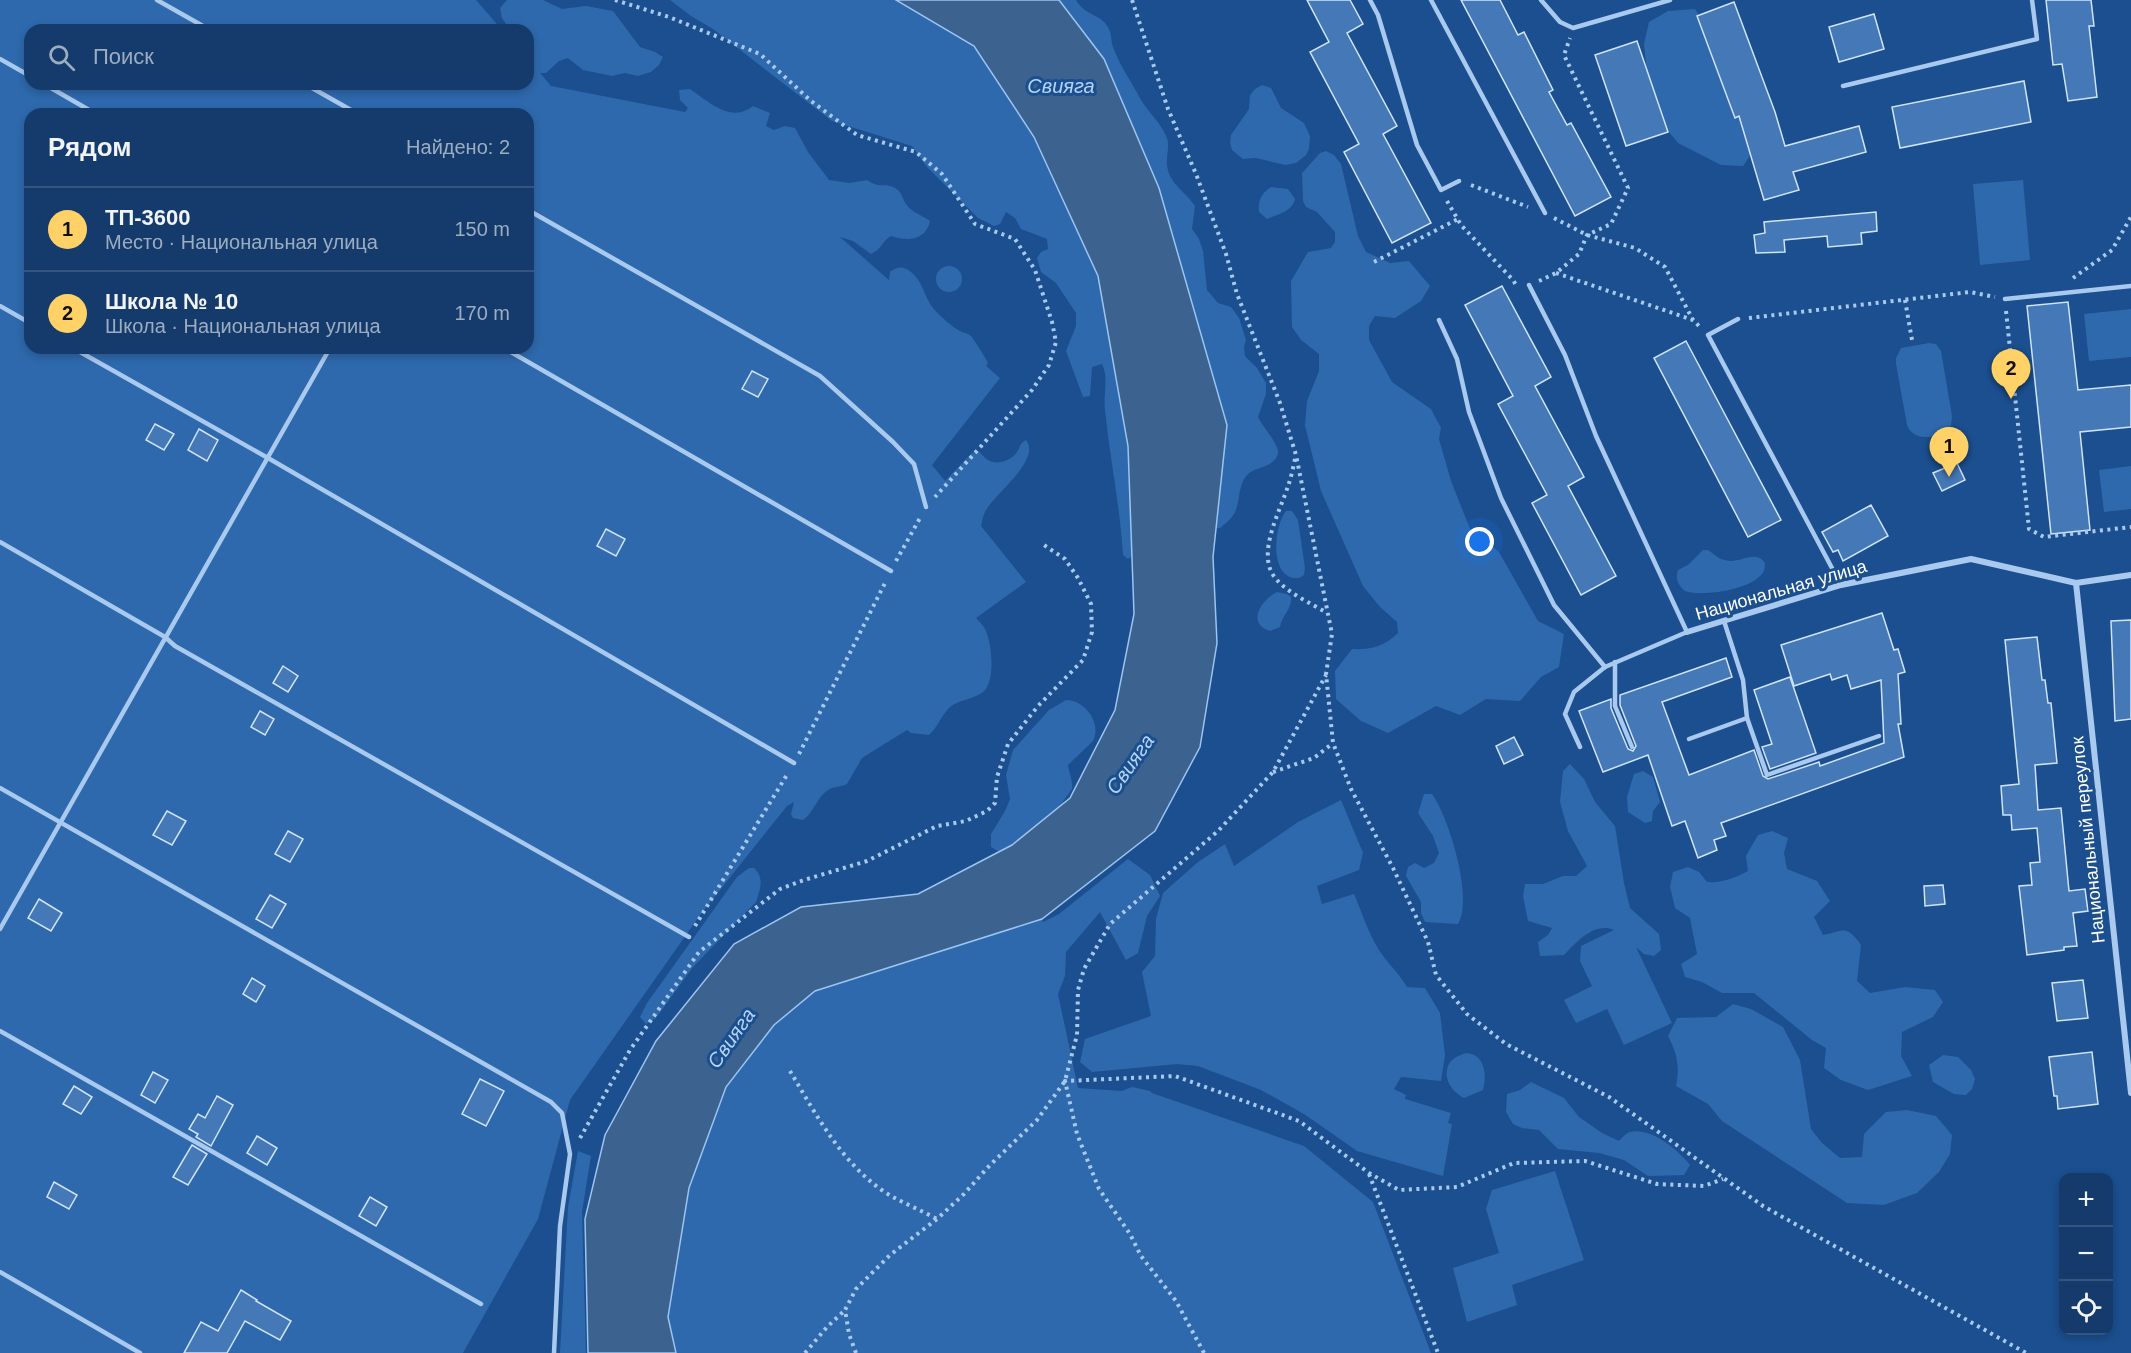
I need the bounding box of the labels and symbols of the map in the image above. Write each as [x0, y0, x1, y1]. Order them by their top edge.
water label: Свияга [1027, 75, 1095, 97]
pin: 2 [1992, 350, 2030, 399]
pin: 1 [1930, 428, 1968, 477]
your location [1465, 527, 1494, 556]
street label: Национальная улица [1693, 556, 1870, 624]
water label: Свияга [1102, 730, 1158, 798]
street label: Национальный переулок [2067, 735, 2109, 944]
water label: Свияга [703, 1004, 759, 1072]

